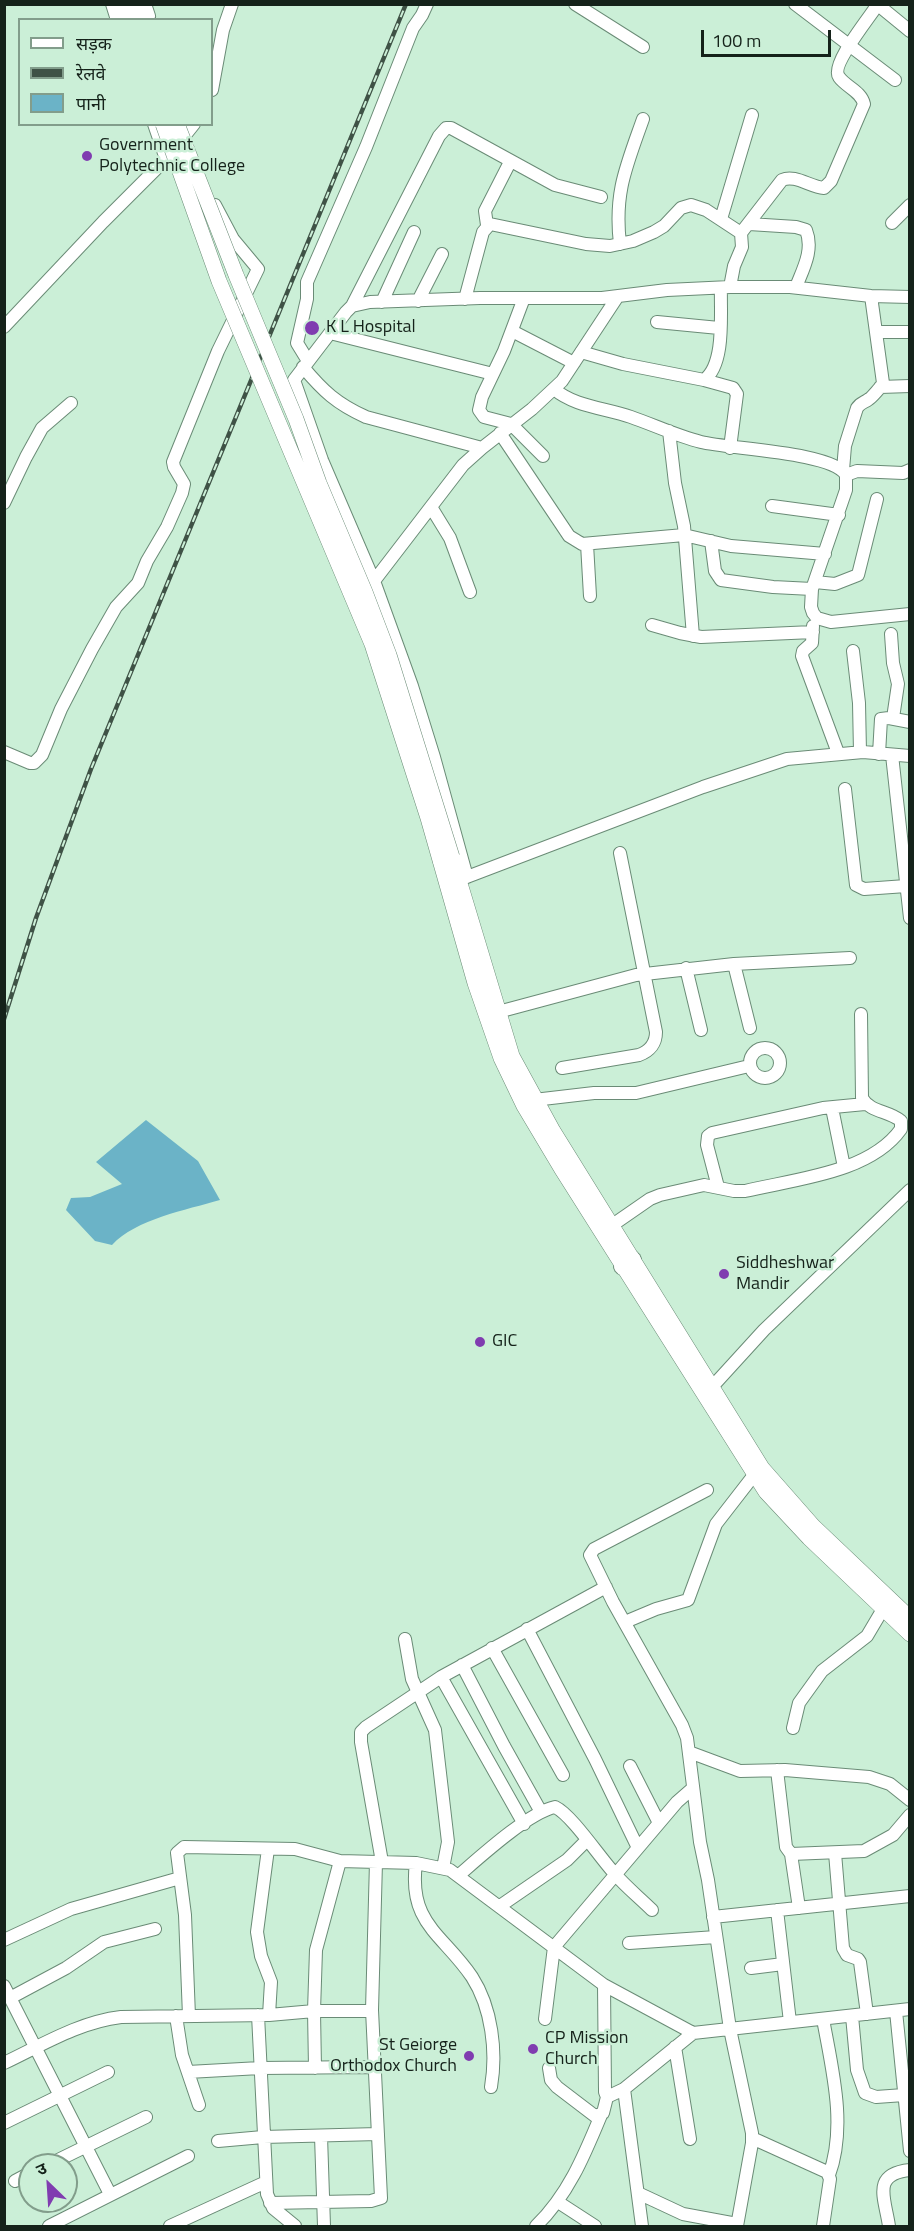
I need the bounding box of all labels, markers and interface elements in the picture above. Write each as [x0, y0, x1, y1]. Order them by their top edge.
legend [18, 18, 213, 126]
scale bar [704, 18, 834, 56]
text: 100 m [712, 27, 761, 54]
text: सड़क [76, 30, 112, 57]
text: रेलवे [76, 60, 106, 87]
text: पानी [76, 90, 106, 117]
place label: Government Polytechnic College [99, 135, 245, 178]
marker: Government Polytechnic College [80, 149, 94, 163]
place label: K L Hospital [326, 317, 416, 339]
marker: K L Hospital [303, 319, 321, 337]
place label: Siddheshwar Mandir [736, 1253, 834, 1296]
marker: Siddheshwar Mandir [717, 1267, 731, 1281]
place label: GIC [492, 1331, 517, 1353]
marker: GIC [473, 1335, 487, 1349]
place label: CP Mission Church [545, 2028, 628, 2070]
place label: St Geiorge Orthodox Church [330, 2035, 457, 2078]
marker: CP Mission Church [526, 2042, 540, 2056]
marker: St Geiorge Orthodox Church [462, 2049, 476, 2063]
north arrow [18, 2153, 78, 2213]
text: उ [32, 2156, 51, 2181]

